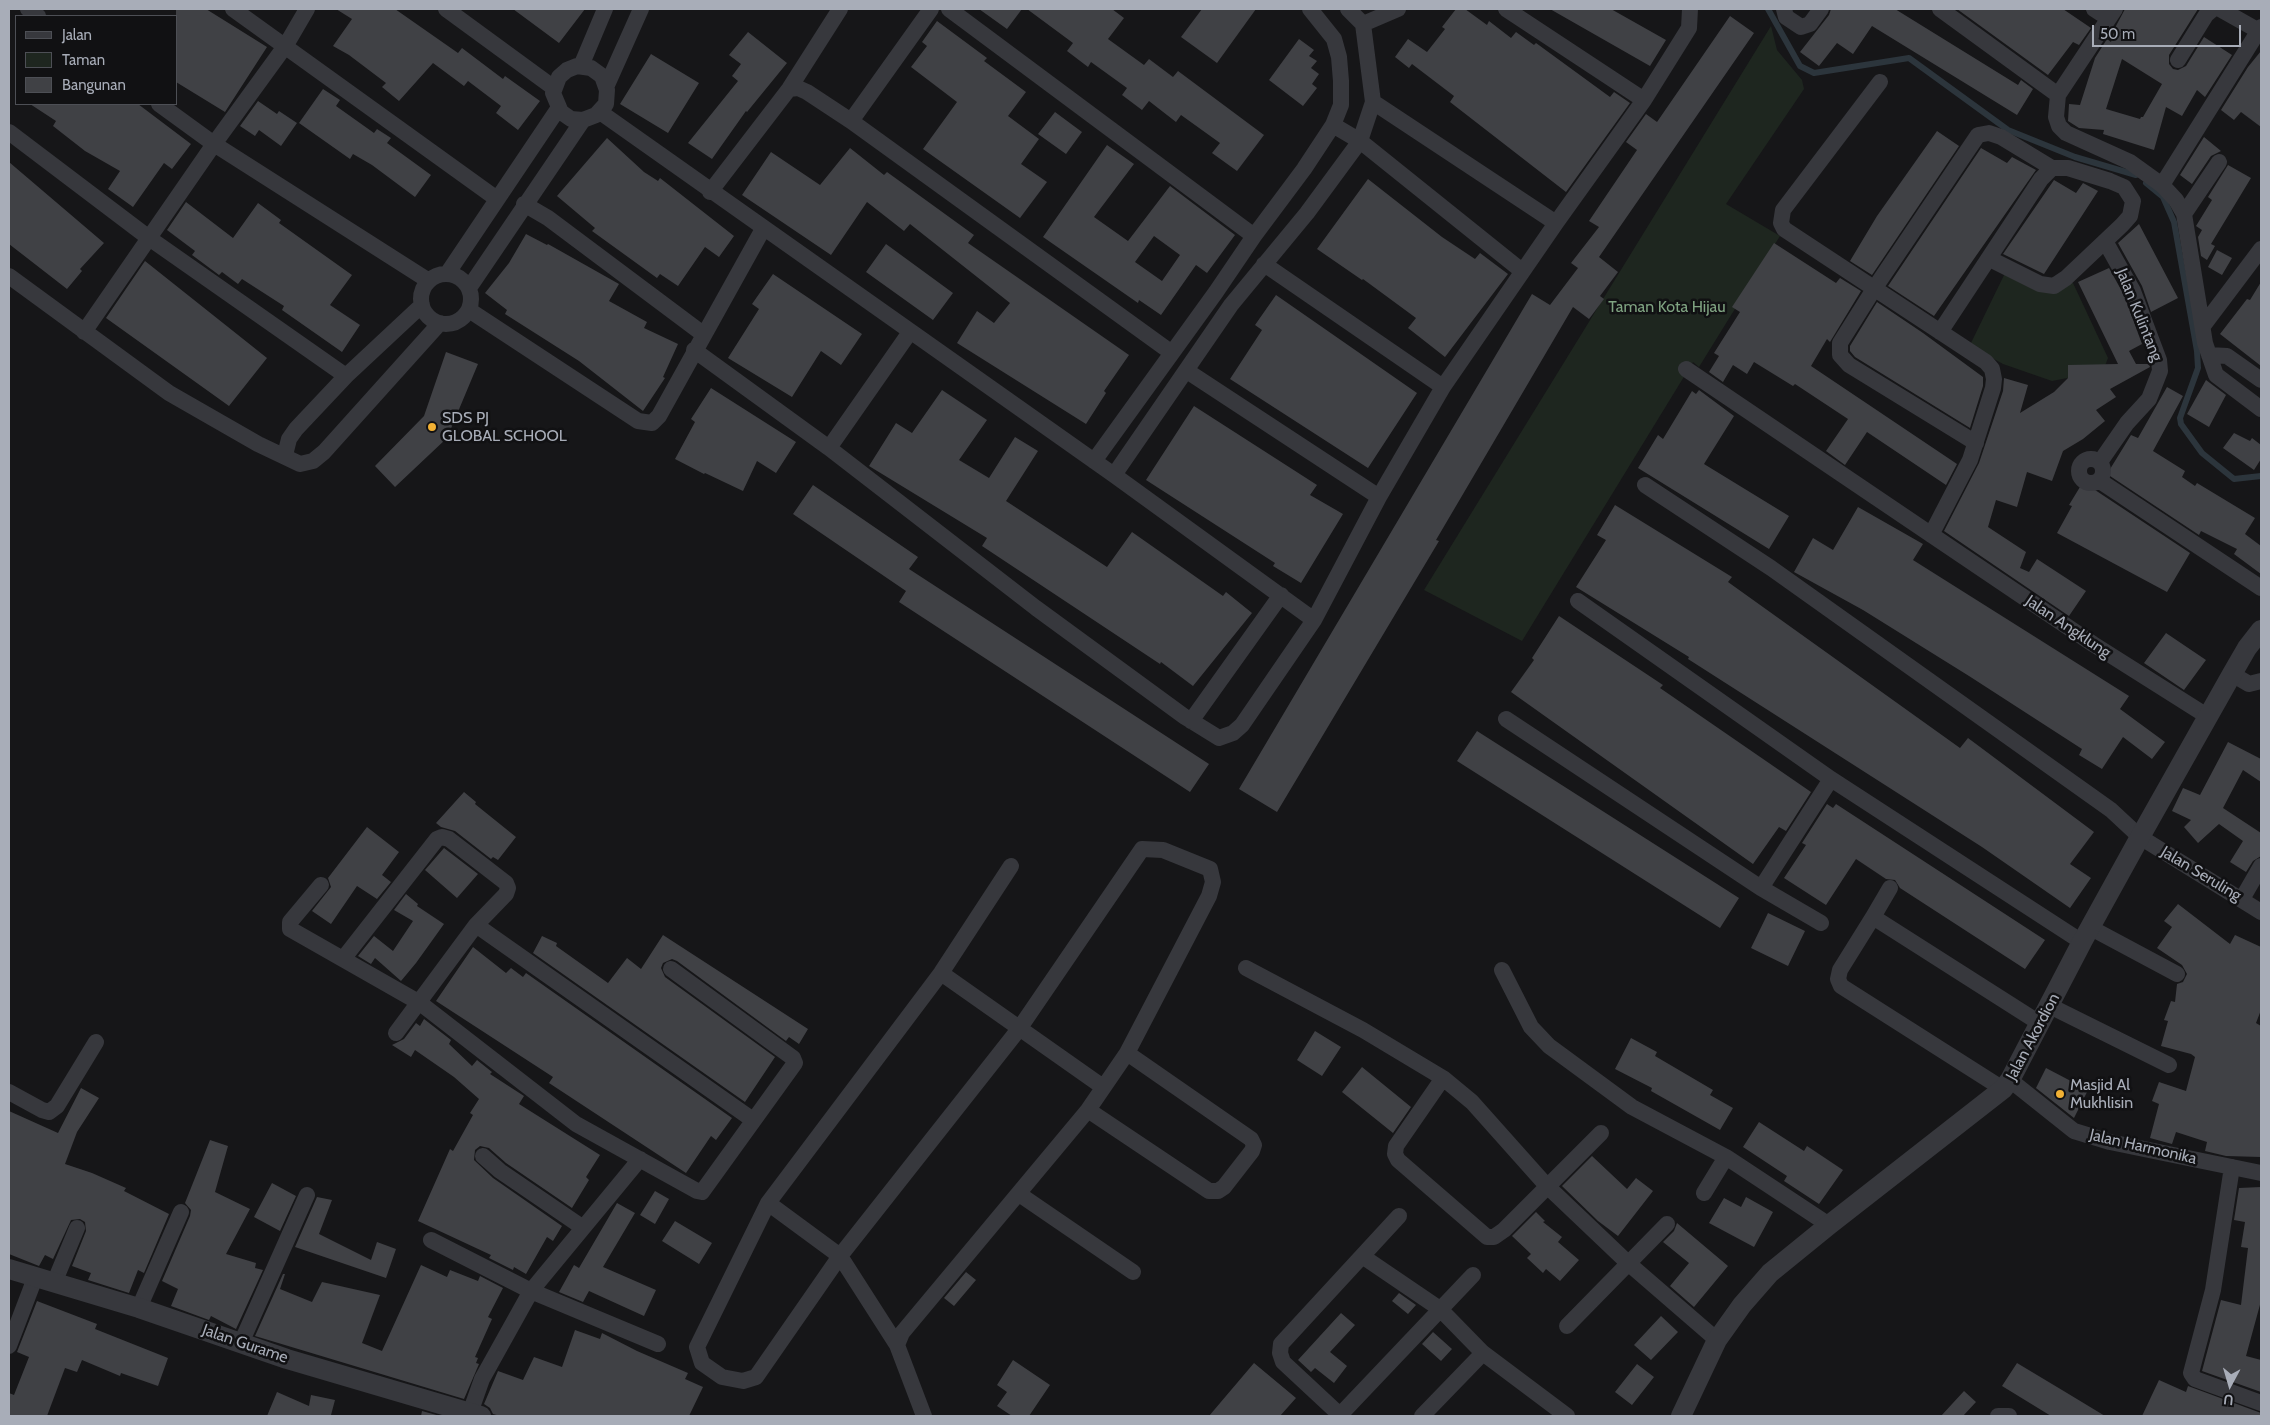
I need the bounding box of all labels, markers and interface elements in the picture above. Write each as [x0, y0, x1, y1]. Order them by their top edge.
legend [15, 15, 178, 105]
scale bar [2095, 15, 2244, 47]
text: 50 m [2100, 25, 2135, 43]
text: Jalan [62, 26, 92, 44]
text: Taman [62, 51, 105, 69]
text: Bangunan [62, 76, 126, 94]
street label: Jalan Kulintang [2112, 266, 2166, 364]
park label: Taman Kota Hijau [1608, 297, 1726, 317]
place label: SDS PJ GLOBAL SCHOOL [442, 408, 567, 446]
marker: SDS PJ GLOBAL SCHOOL [426, 421, 438, 433]
street label: Jalan Angklung [2022, 591, 2114, 663]
street label: Jalan Seruling [2157, 842, 2245, 906]
street label: Jalan Akordion [2002, 990, 2064, 1084]
place label: Masjid Al Mukhlisin [2070, 1075, 2133, 1113]
marker: Masjid Al Mukhlisin [2054, 1088, 2066, 1100]
street label: Jalan Harmonika [2088, 1125, 2198, 1169]
street label: Jalan Gurame [200, 1320, 290, 1368]
north arrow [2205, 1360, 2255, 1410]
text: U [2222, 1390, 2234, 1409]

